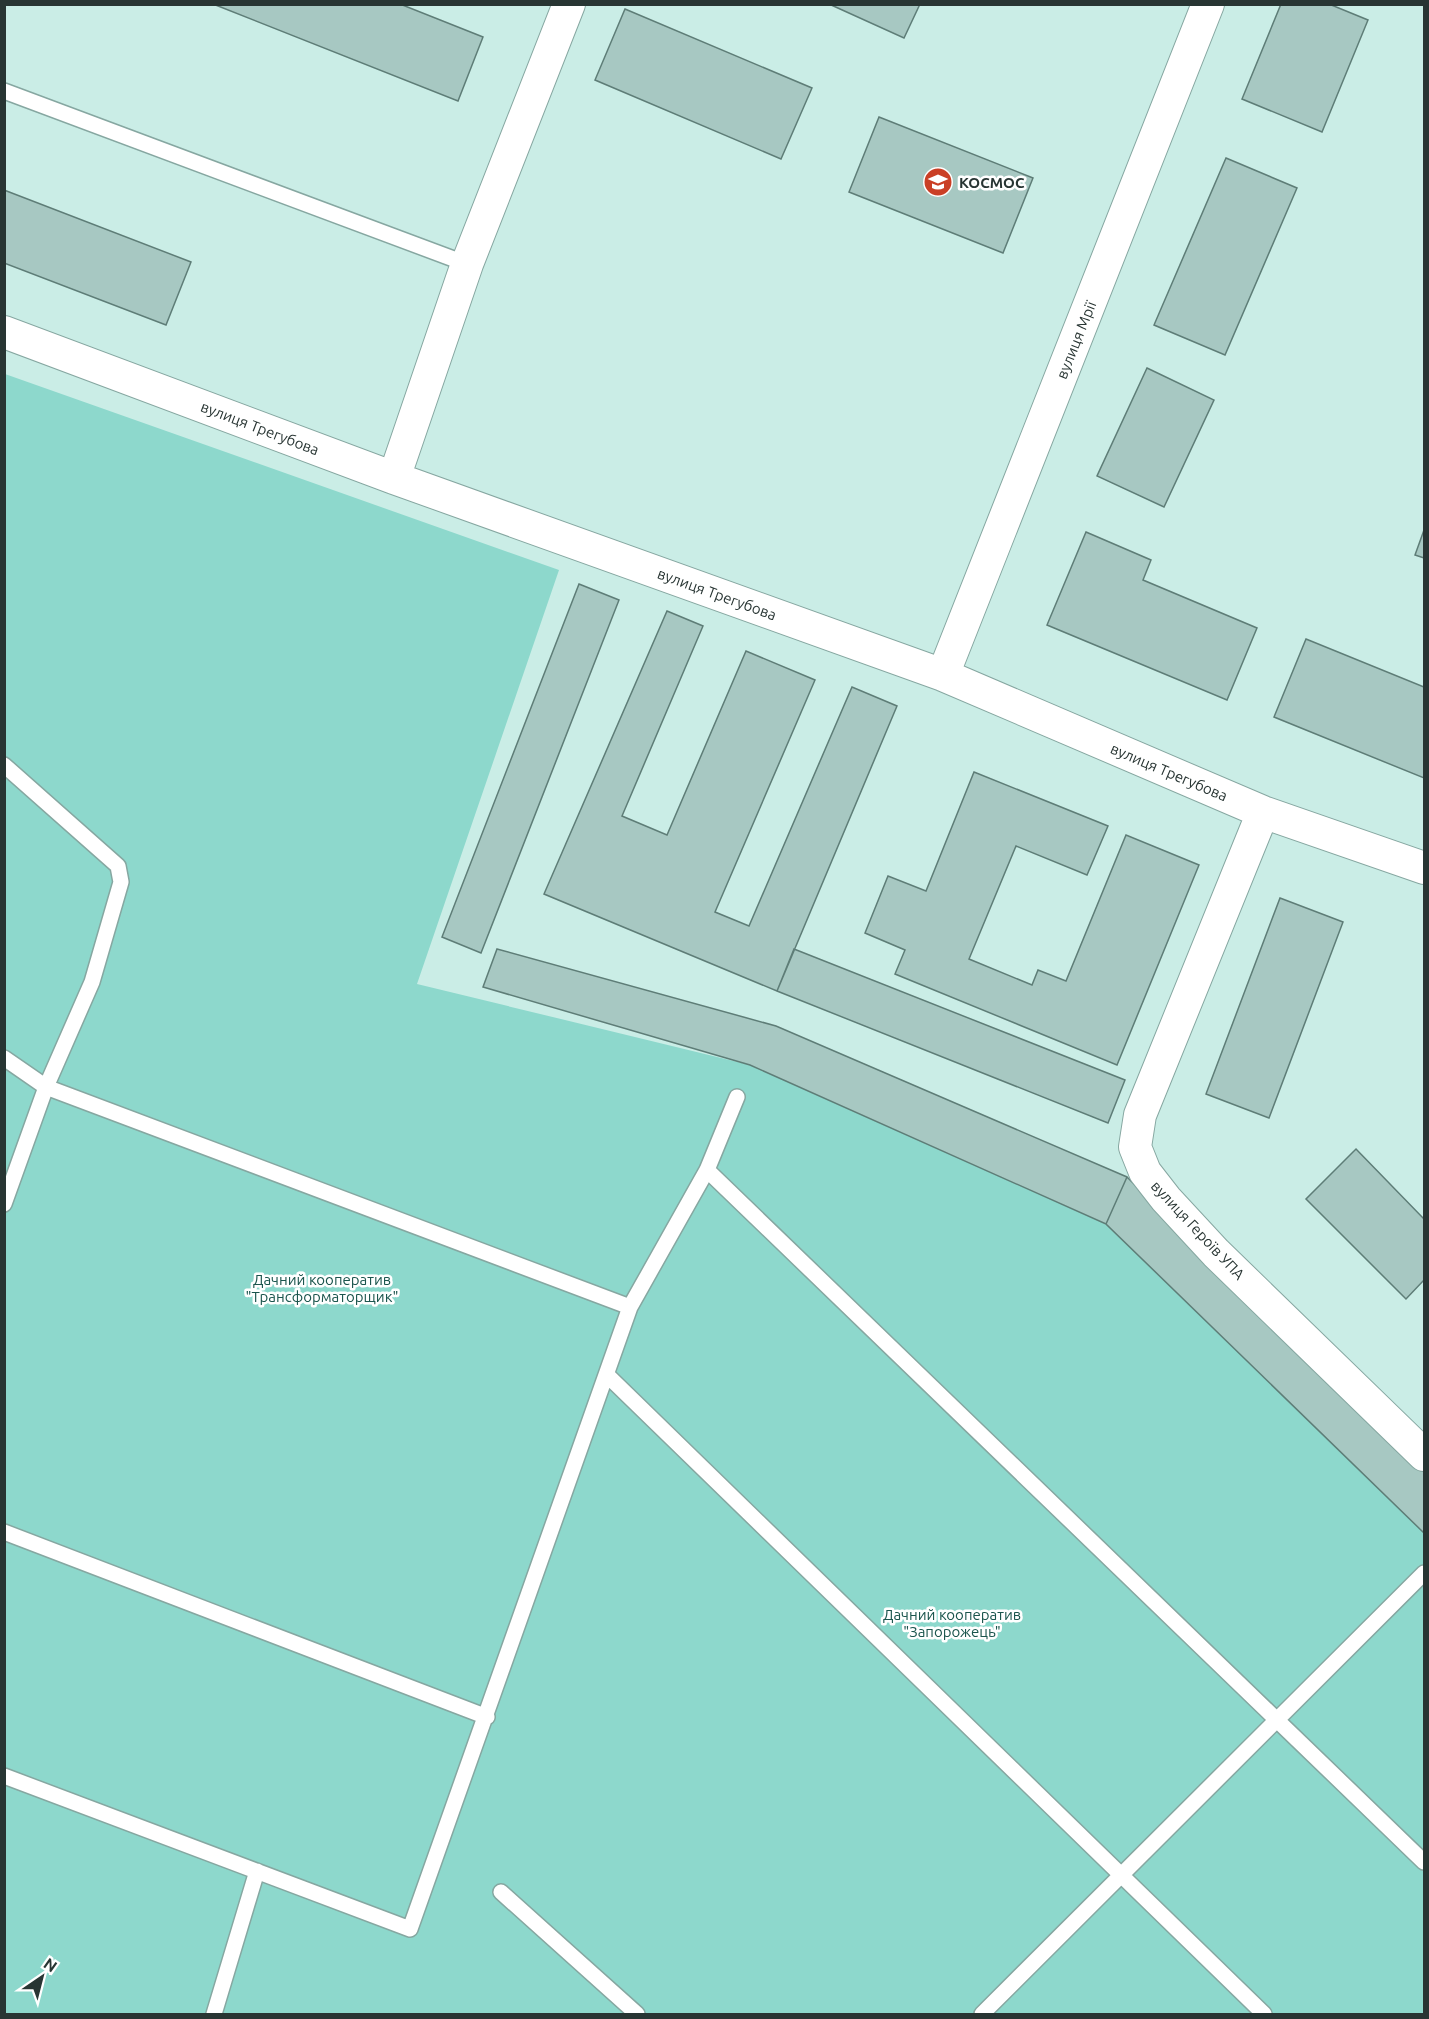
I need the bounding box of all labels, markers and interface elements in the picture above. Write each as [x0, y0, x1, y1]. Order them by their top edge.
school or university icon: КОСМОС [922, 166, 954, 198]
place label: КОСМОС [959, 174, 1025, 191]
street label: вулиця Мрії [1053, 298, 1099, 381]
street label: вулиця Трегубова [198, 398, 322, 458]
street label: вулиця Трегубова [655, 565, 779, 623]
street label: вулиця Трегубова [1108, 740, 1230, 804]
street label: вулиця Героїв УПА [1148, 1177, 1248, 1283]
park label: Дачний кооператив "Трансформаторщик" [246, 1271, 398, 1305]
park label: Дачний кооператив "Запорожець" [883, 1606, 1021, 1640]
north arrow [12, 1947, 72, 2007]
text: N [41, 1954, 61, 1976]

